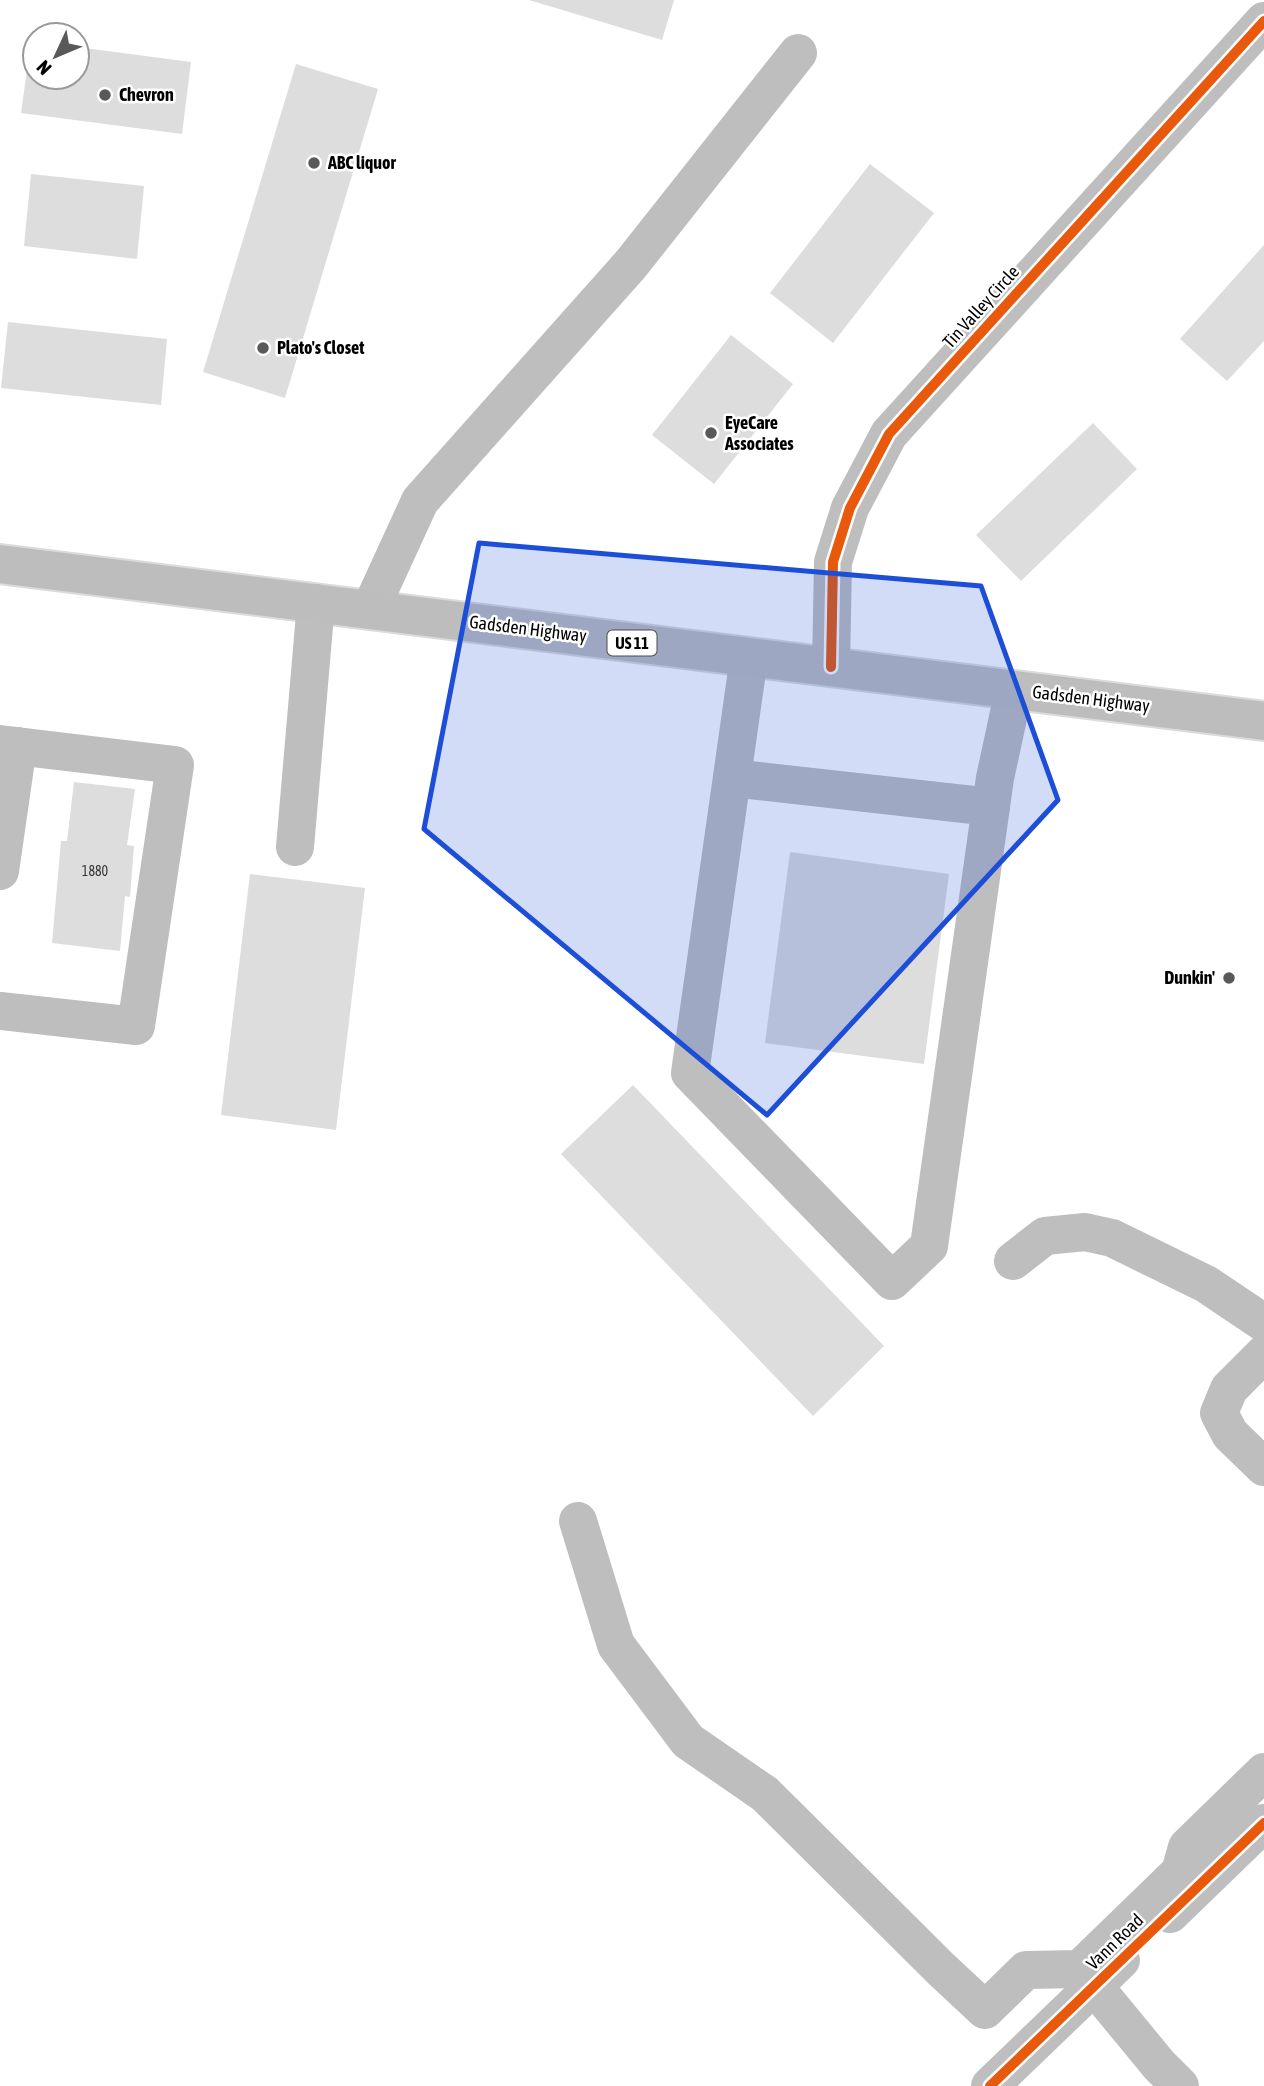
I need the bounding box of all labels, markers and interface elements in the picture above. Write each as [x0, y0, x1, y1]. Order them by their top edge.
north arrow [21, 21, 91, 91]
text: N [32, 56, 56, 79]
place label: Chevron [119, 84, 174, 105]
marker: Chevron [97, 87, 113, 103]
place label: ABC liquor [327, 152, 397, 173]
marker: ABC liquor [306, 155, 322, 171]
street label: Tin Valley Circle [938, 261, 1023, 352]
place label: Plato's Closet [277, 337, 365, 358]
marker: Plato's Closet [255, 340, 271, 356]
place label: EyeCare Associates [724, 412, 794, 454]
marker: EyeCare Associates [703, 425, 719, 441]
street label: Gadsden Highway [468, 611, 588, 646]
road number: US 11 [608, 630, 656, 656]
street label: Gadsden Highway [1031, 681, 1151, 716]
house number: 1880 [82, 863, 109, 879]
place label: Dunkin' [1164, 967, 1215, 988]
marker: Dunkin' [1221, 970, 1237, 986]
street label: Vann Road [1082, 1909, 1147, 1974]

